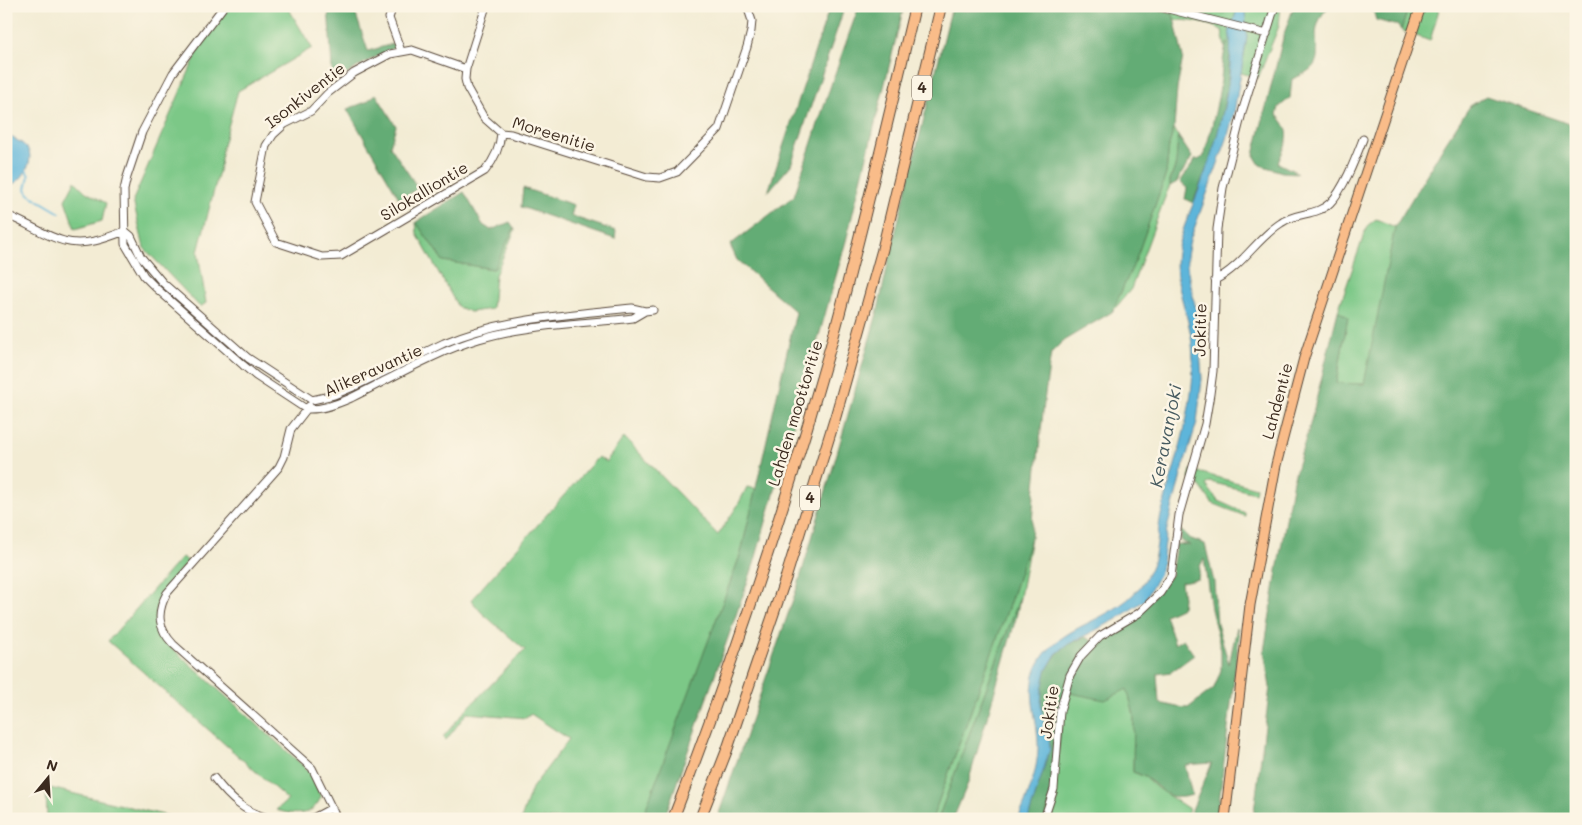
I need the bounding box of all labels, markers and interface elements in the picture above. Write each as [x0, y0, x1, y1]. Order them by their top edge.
street label: Isonkiventie [261, 57, 349, 132]
road number: 4 [912, 76, 932, 100]
street label: Moreenitie [510, 111, 598, 156]
street label: Silokalliontie [376, 156, 472, 225]
street label: Jokitie [1189, 303, 1210, 357]
street label: Lahden moottoritie [762, 337, 827, 488]
street label: Alikeravantie [320, 338, 425, 401]
street label: Lahdentie [1256, 360, 1297, 441]
water label: Keravanjoki [1143, 382, 1187, 490]
road number: 4 [800, 486, 820, 510]
street label: Jokitie [1034, 684, 1063, 740]
north arrow [22, 752, 72, 802]
text: N [44, 754, 60, 776]

